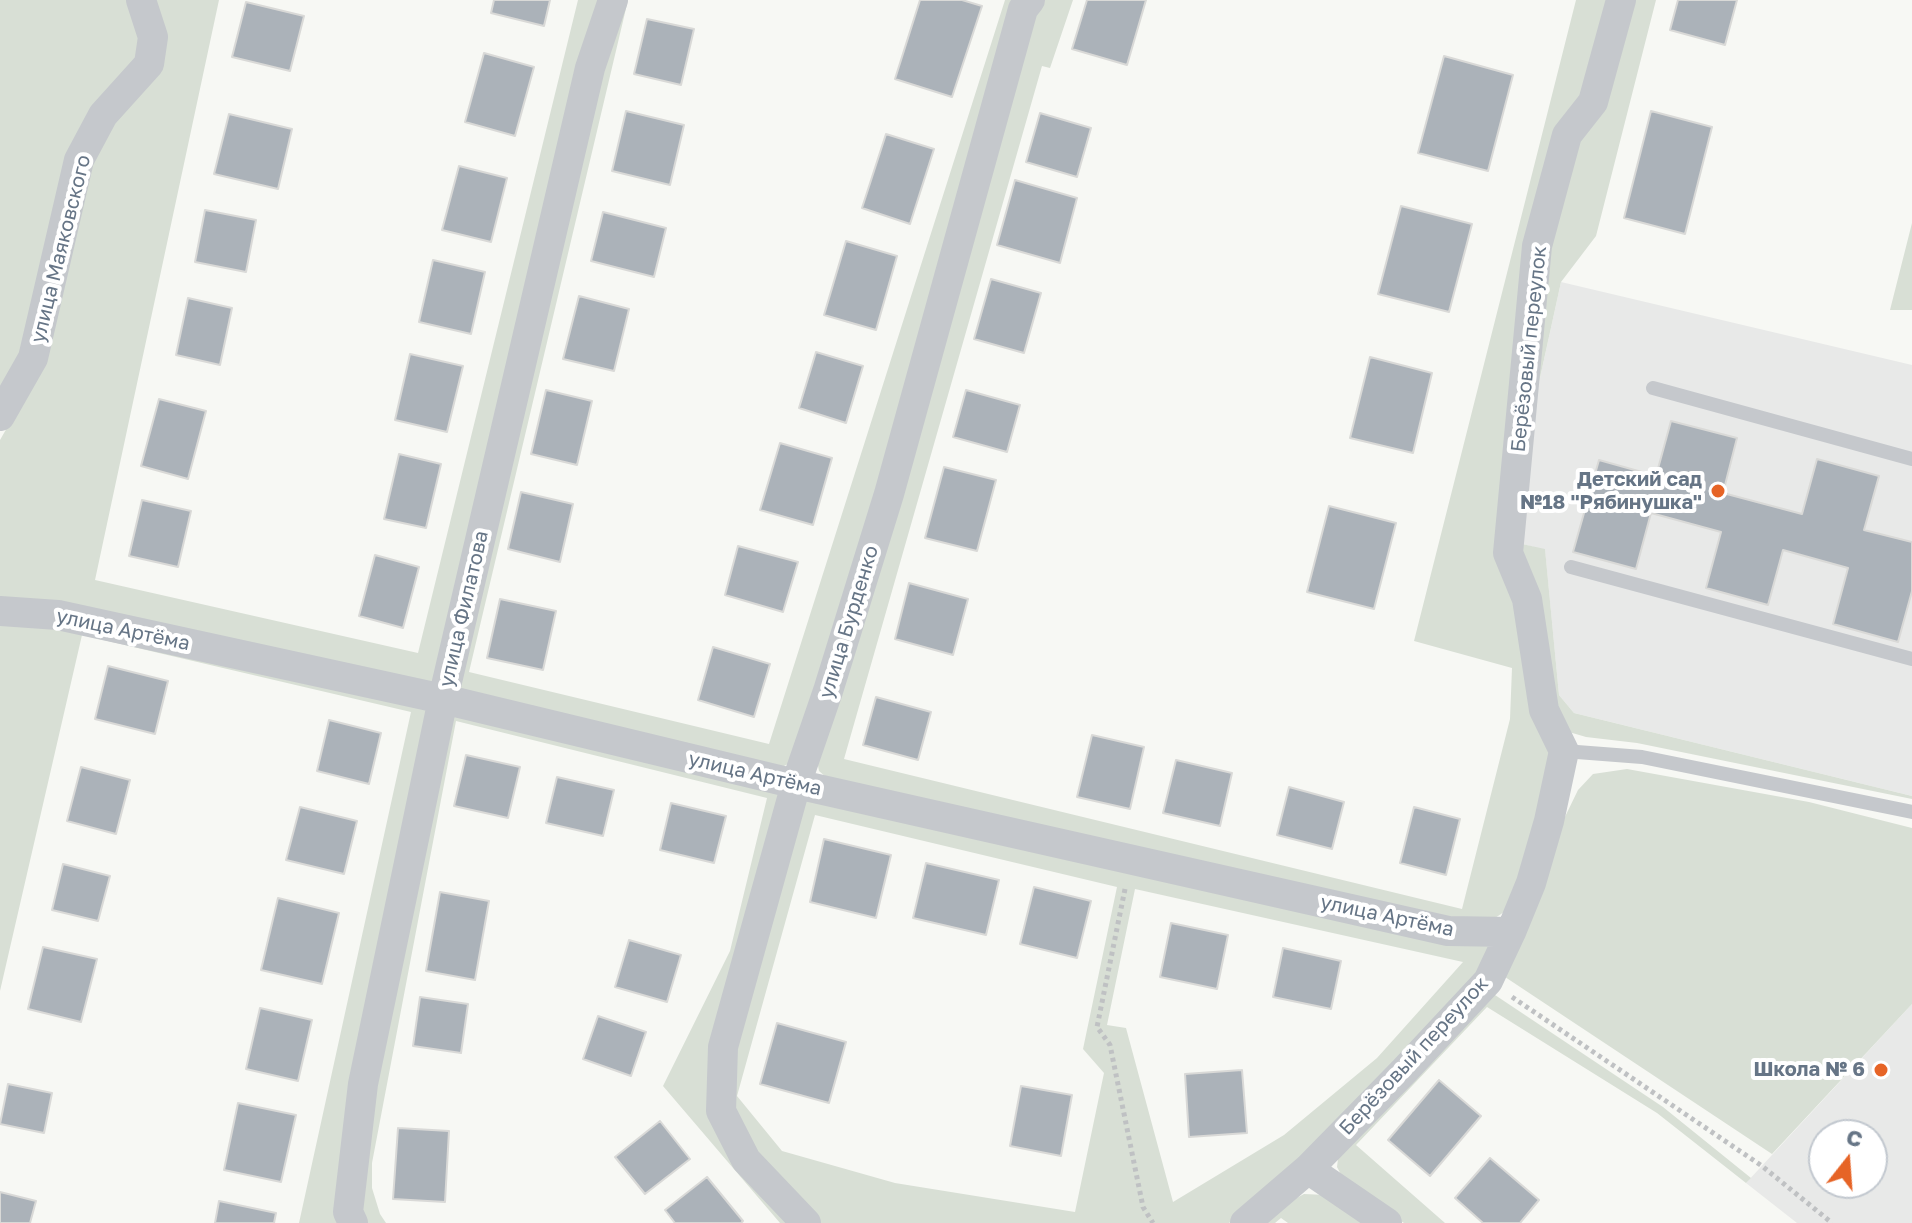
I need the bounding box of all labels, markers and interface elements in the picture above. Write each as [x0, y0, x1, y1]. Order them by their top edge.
street label: улица Маяковского [26, 153, 96, 345]
street label: Берёзовый переулок [1506, 245, 1552, 453]
place label: Детский сад №18 "Рябинушка" [1520, 468, 1702, 515]
marker: Детский сад №18 "Рябинушка" [1709, 482, 1727, 500]
street label: улица Филатова [434, 528, 494, 690]
street label: улица Бурденко [814, 543, 884, 701]
street label: улица Артёма [54, 604, 192, 656]
street label: улица Артёма [686, 747, 824, 801]
street label: улица Артёма [1318, 890, 1456, 942]
street label: Берёзовый переулок [1334, 972, 1494, 1140]
place label: Школа № 6 [1754, 1058, 1865, 1082]
marker: Школа № 6 [1872, 1061, 1890, 1079]
north arrow [1808, 1119, 1888, 1199]
text: С [1843, 1122, 1866, 1153]

